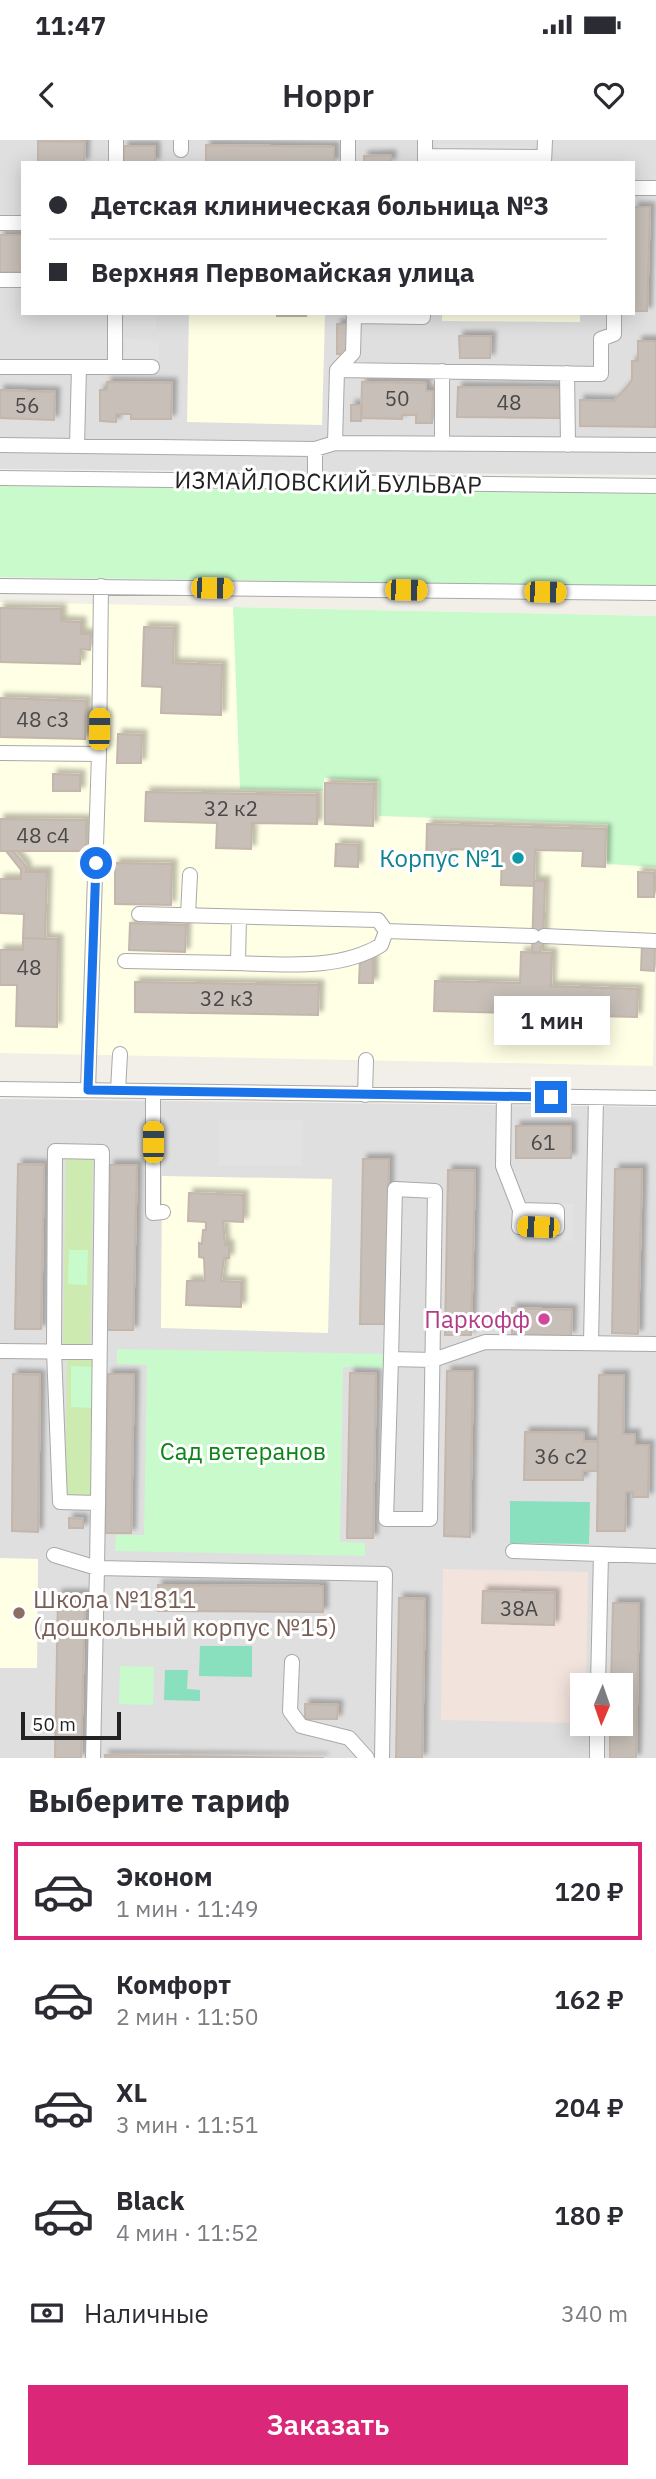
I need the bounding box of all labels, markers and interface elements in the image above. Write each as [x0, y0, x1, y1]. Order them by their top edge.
text: 11:47 [35, 8, 106, 42]
text: Hoppr [282, 74, 374, 116]
icon: back [28, 76, 66, 114]
icon: heart [590, 76, 628, 114]
text: Детская клиническая больница №3 [91, 188, 549, 222]
text: Верхняя Первомайская улица [91, 255, 474, 289]
house number: 50 [384, 384, 410, 412]
house number: 48 [496, 388, 522, 416]
house number: 56 [14, 391, 40, 419]
street label: ИЗМАЙЛОВСКИЙ БУЛЬВАР [174, 463, 482, 501]
car [191, 577, 234, 599]
car [385, 579, 428, 601]
car [524, 581, 567, 603]
house number: 48 с3 [16, 705, 70, 733]
car [89, 708, 110, 750]
house number: 32 к2 [204, 794, 258, 822]
house number: 48 с4 [16, 821, 70, 849]
place label: Корпус №1 [379, 842, 504, 874]
route start [80, 847, 112, 879]
marker: Корпус №1 [510, 850, 526, 866]
house number: 48 [16, 953, 42, 981]
house number: 32 к3 [200, 984, 254, 1012]
callout: 1 мин [493, 996, 609, 1044]
text: 1 мин [520, 1005, 584, 1035]
route end [535, 1081, 567, 1113]
car [143, 1121, 164, 1163]
house number: 61 [530, 1128, 556, 1156]
car [517, 1216, 560, 1238]
place label: Паркофф [424, 1303, 530, 1335]
marker: Паркофф [536, 1311, 552, 1327]
park label: Сад ветеранов [160, 1435, 326, 1467]
house number: 36 с2 [534, 1442, 588, 1470]
place label: Школа №1811 (дошкольный корпус №15) [33, 1583, 337, 1643]
house number: 38А [500, 1594, 538, 1622]
marker: Школа №1811 (дошкольный корпус №15) [11, 1605, 27, 1621]
north arrow [570, 1673, 634, 1736]
map controls [570, 1673, 633, 1736]
scale bar [21, 1709, 121, 1741]
text: 50 m [32, 1712, 76, 1736]
text: Выберите тариф [28, 1779, 290, 1821]
text: Эконом [116, 1859, 213, 1893]
icon: car [32, 1860, 95, 1923]
text: 120 ₽ [554, 1874, 624, 1908]
text: 1 мин · 11:49 [116, 1893, 259, 1923]
text: Комфорт [116, 1967, 231, 2001]
icon: car [32, 1968, 95, 2031]
text: 162 ₽ [554, 1982, 624, 2016]
text: 2 мин · 11:50 [116, 2001, 259, 2031]
text: XL [116, 2075, 147, 2109]
icon: car [32, 2076, 95, 2139]
text: 204 ₽ [554, 2090, 624, 2124]
text: 3 мин · 11:51 [116, 2109, 259, 2139]
text: Black [116, 2183, 184, 2217]
icon: car [32, 2184, 95, 2247]
text: 180 ₽ [554, 2198, 624, 2232]
text: 4 мин · 11:52 [116, 2217, 259, 2247]
icon: cash [28, 2294, 66, 2332]
text: Наличные [84, 2296, 209, 2330]
text: 340 m [561, 2298, 628, 2328]
button: Заказать [28, 2385, 628, 2465]

